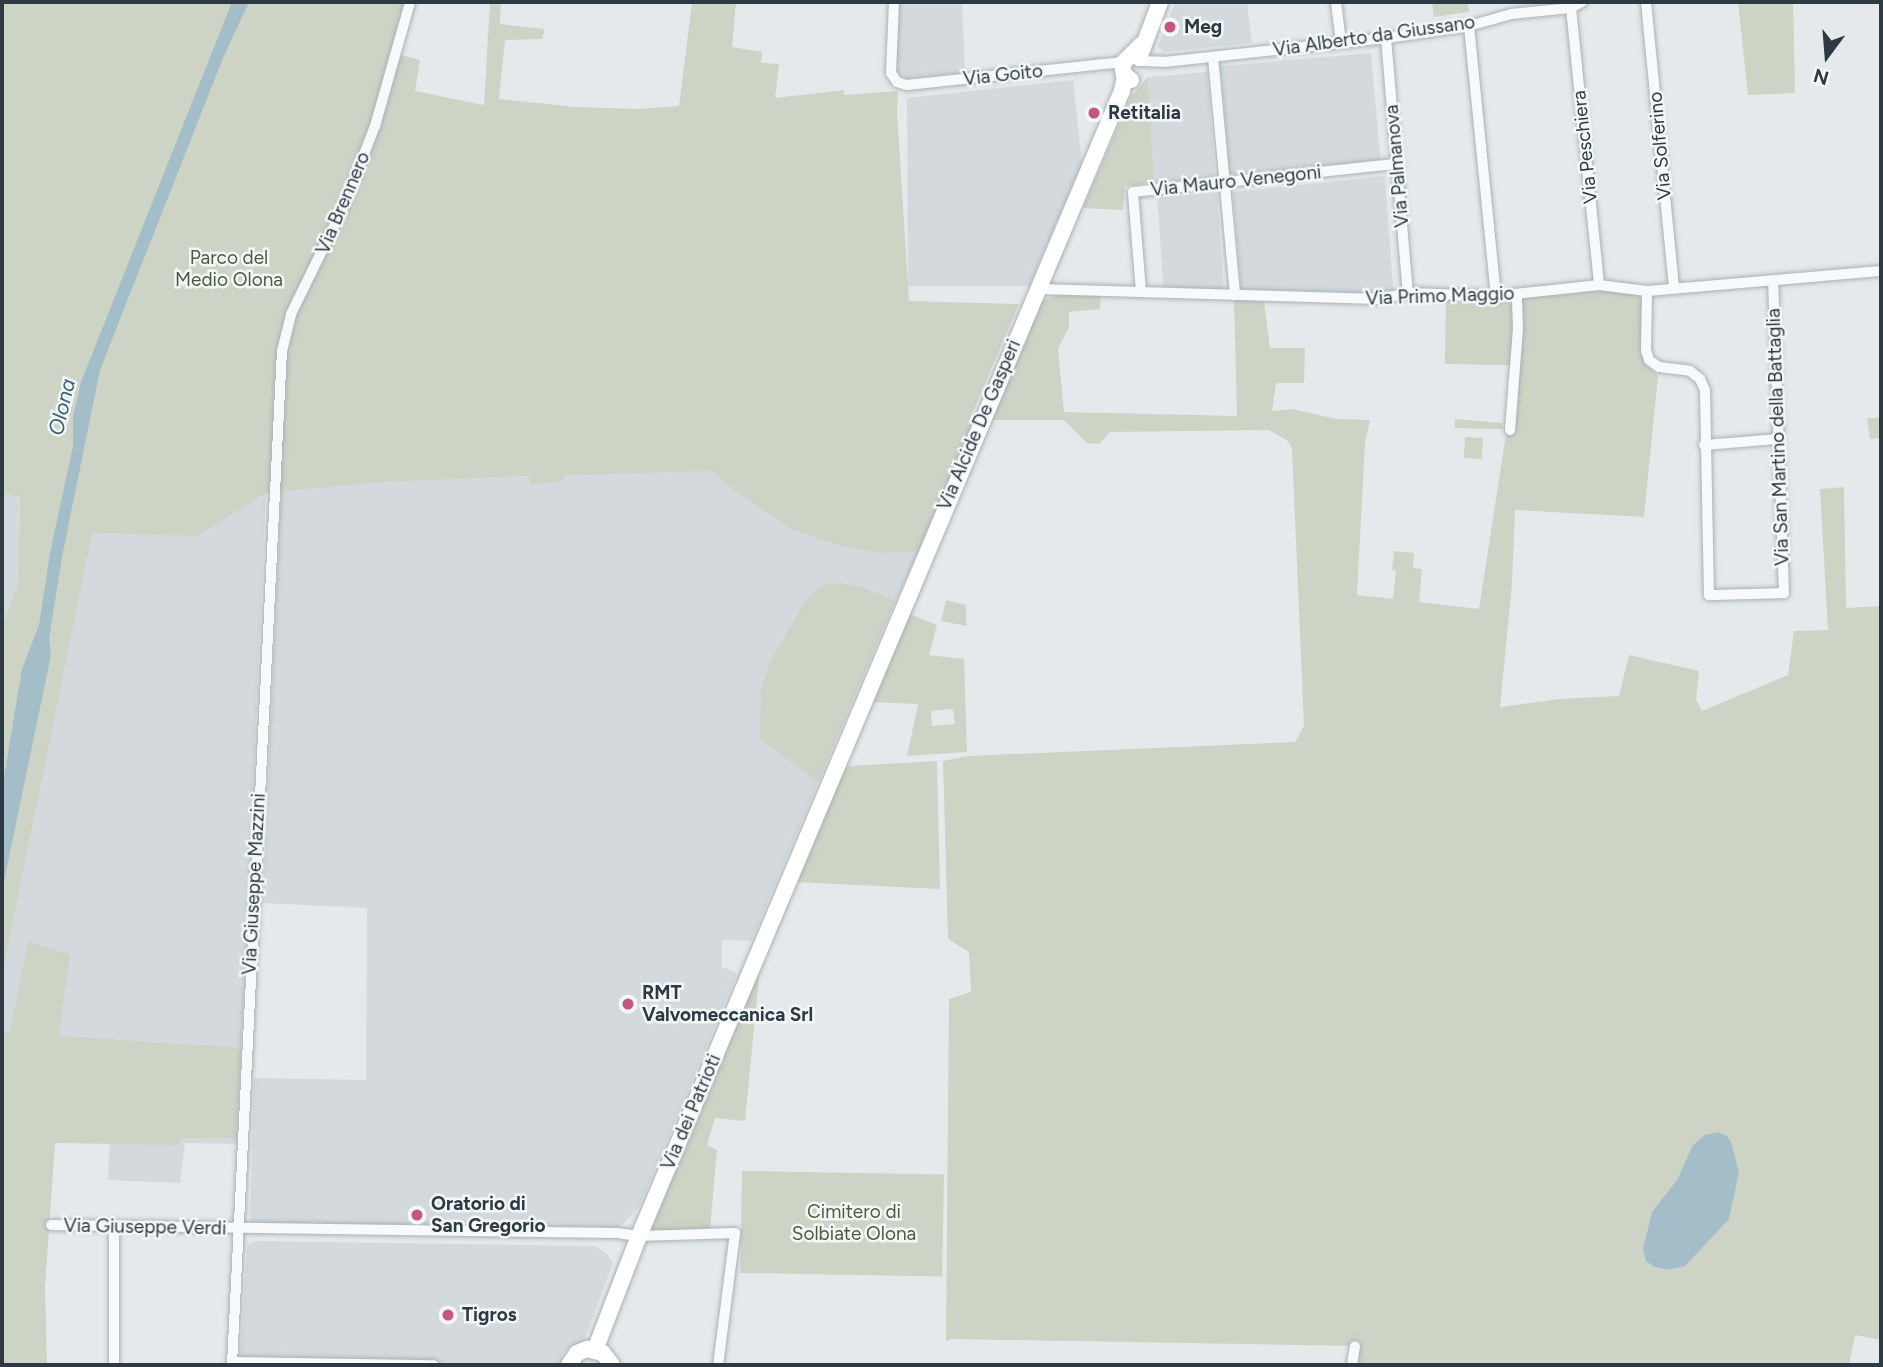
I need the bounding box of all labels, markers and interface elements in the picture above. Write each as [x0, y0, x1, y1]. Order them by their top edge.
street label: Via Alberto da Giussano [1272, 11, 1476, 61]
place label: Meg [1184, 16, 1222, 38]
marker: Meg [1162, 19, 1178, 35]
north arrow [1792, 21, 1862, 91]
street label: Via Goito [962, 59, 1044, 91]
text: N [1811, 64, 1831, 90]
street label: Via Peschiera [1568, 89, 1602, 205]
street label: Via Solferino [1644, 91, 1676, 201]
place label: Retitalia [1108, 102, 1181, 124]
street label: Via Palmanova [1380, 104, 1414, 228]
marker: Retitalia [1086, 105, 1102, 121]
street label: Via Brennero [311, 148, 375, 258]
street label: Via Mauro Venegoni [1150, 161, 1322, 201]
park label: Parco del Medio Olona [175, 247, 283, 291]
street label: Via Primo Maggio [1365, 282, 1515, 310]
street label: Via San Martino della Battaglia [1762, 308, 1794, 566]
street label: Via Alcide De Gasperi [933, 336, 1025, 514]
water label: Olona [43, 376, 81, 438]
street label: Via Giuseppe Mazzini [238, 793, 270, 975]
place label: RMT Valvomeccanica Srl [642, 982, 813, 1026]
marker: RMT Valvomeccanica Srl [620, 996, 636, 1012]
street label: Via dei Patrioti [656, 1051, 726, 1173]
place label: Oratorio di San Gregorio [431, 1193, 545, 1237]
park label: Cimitero di Solbiate Olona [792, 1201, 916, 1245]
marker: Oratorio di San Gregorio [409, 1207, 425, 1223]
street label: Via Giuseppe Verdi [63, 1214, 227, 1240]
place label: Tigros [462, 1304, 517, 1326]
marker: Tigros [440, 1307, 456, 1323]

